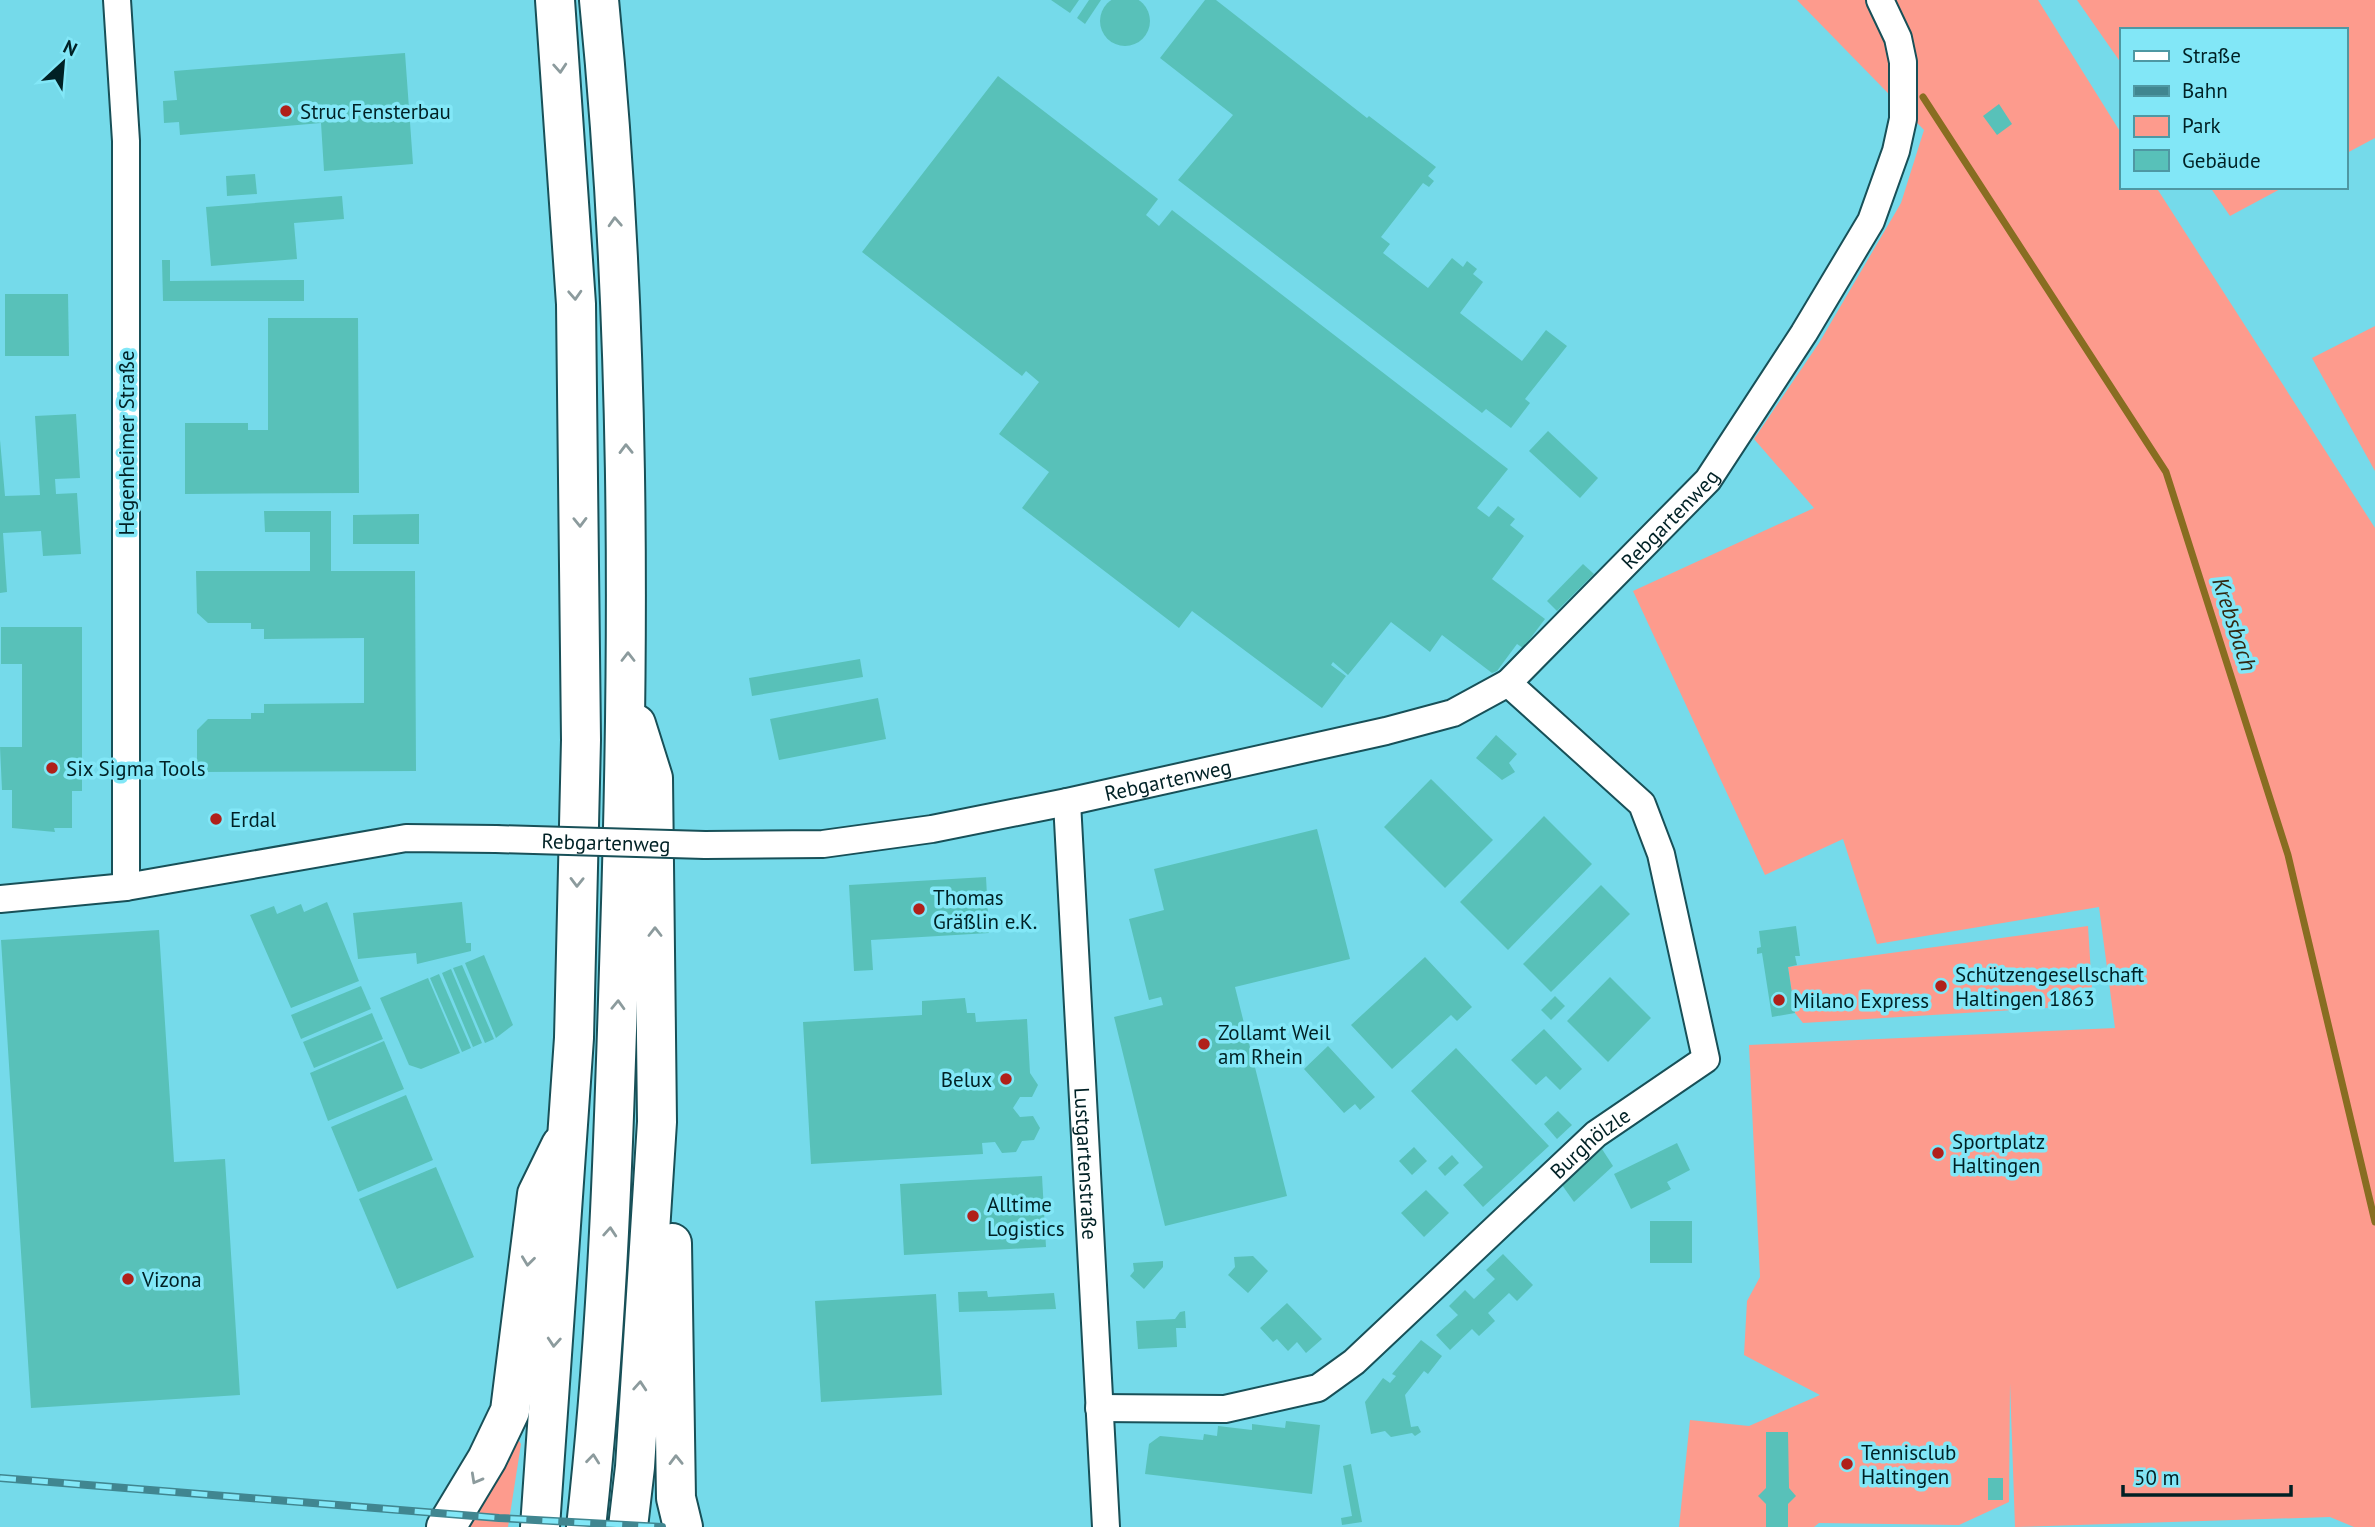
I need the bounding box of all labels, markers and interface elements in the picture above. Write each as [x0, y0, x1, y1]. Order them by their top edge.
north arrow [28, 28, 98, 98]
legend [2120, 28, 2347, 189]
text: N [60, 34, 81, 61]
text: Straße [2182, 42, 2241, 69]
one-way arrow [552, 63, 567, 74]
text: Bahn [2182, 77, 2228, 104]
place label: Struc Fensterbau [300, 98, 451, 125]
marker: Struc Fensterbau [278, 103, 294, 119]
text: Park [2182, 112, 2221, 139]
text: Gebäude [2182, 147, 2261, 174]
one-way arrow [608, 216, 623, 227]
one-way arrow [567, 290, 582, 301]
street label: Hegenheimer Straße [113, 350, 140, 536]
one-way arrow [618, 444, 634, 454]
street label: Rebgartenweg [1615, 464, 1725, 574]
one-way arrow [572, 518, 588, 528]
water label: Krebsbach [2206, 573, 2264, 675]
one-way arrow [620, 652, 636, 662]
street label: Rebgartenweg [1102, 752, 1234, 807]
place label: Six Sigma Tools [66, 755, 206, 782]
marker: Six Sigma Tools [44, 760, 60, 776]
place label: Erdal [230, 806, 276, 833]
marker: Erdal [208, 811, 224, 827]
street label: Rebgartenweg [541, 827, 671, 858]
one-way arrow [570, 877, 585, 888]
place label: Thomas Gräßlin e.K. [933, 884, 1037, 935]
marker: Thomas Gräßlin e.K. [911, 901, 927, 917]
one-way arrow [647, 926, 663, 936]
place label: Schützengesellschaft Haltingen 1863 [1955, 961, 2144, 1012]
marker: Schützengesellschaft Haltingen 1863 [1933, 978, 1949, 994]
place label: Milano Express [1793, 987, 1929, 1014]
marker: Milano Express [1771, 992, 1787, 1008]
one-way arrow [610, 999, 626, 1010]
place label: Zollamt Weil am Rhein [1218, 1019, 1331, 1070]
marker: Zollamt Weil am Rhein [1196, 1036, 1212, 1052]
place label: Belux [941, 1066, 992, 1093]
marker: Belux [998, 1071, 1014, 1087]
street label: Lustgartenstraße [1069, 1087, 1104, 1240]
street label: Burghölzle [1544, 1101, 1635, 1184]
place label: Sportplatz Haltingen [1952, 1128, 2045, 1179]
marker: Sportplatz Haltingen [1930, 1145, 1946, 1161]
place label: Alltime Logistics [987, 1191, 1065, 1242]
marker: Alltime Logistics [965, 1208, 981, 1224]
one-way arrow [602, 1227, 617, 1238]
one-way arrow [521, 1255, 536, 1267]
place label: Vizona [141, 1266, 202, 1293]
marker: Vizona [120, 1271, 136, 1287]
one-way arrow [547, 1336, 562, 1347]
one-way arrow [632, 1380, 647, 1391]
place label: Tennisclub Haltingen [1861, 1439, 1956, 1490]
one-way arrow [585, 1453, 600, 1464]
one-way arrow [668, 1454, 683, 1465]
scale bar [2123, 1454, 2291, 1498]
marker: Tennisclub Haltingen [1839, 1456, 1855, 1472]
text: 50 m [2134, 1464, 2180, 1491]
one-way arrow [471, 1472, 484, 1485]

